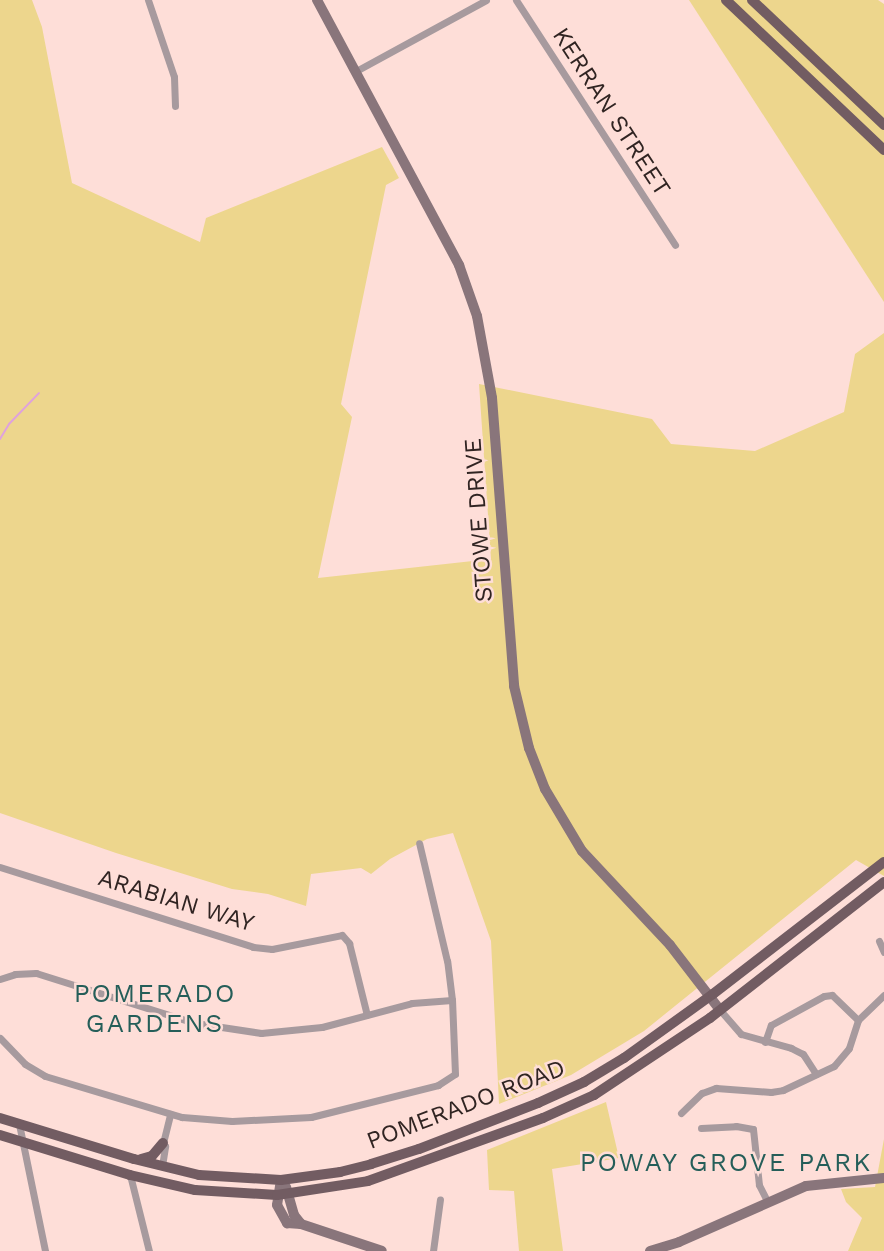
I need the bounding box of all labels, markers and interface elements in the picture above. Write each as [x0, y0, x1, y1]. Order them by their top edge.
street label: KERRAN STREET [546, 22, 676, 202]
street label: STOWE DRIVE [459, 437, 499, 603]
street label: ARABIAN WAY [94, 864, 258, 938]
district label: POMERADO GARDENS [75, 978, 235, 1040]
street label: POMERADO ROAD [363, 1054, 569, 1156]
district label: POWAY GROVE PARK [581, 1147, 871, 1179]

